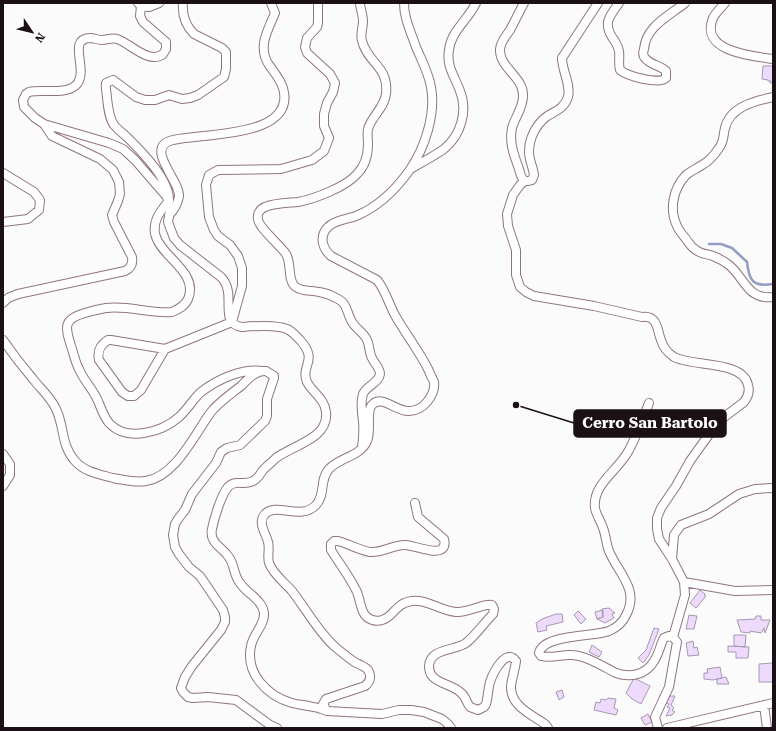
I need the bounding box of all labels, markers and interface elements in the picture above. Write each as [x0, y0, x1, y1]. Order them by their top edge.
north arrow [12, 12, 52, 52]
text: N [32, 30, 48, 45]
callout: Cerro San Bartolo [574, 410, 726, 437]
text: Cerro San Bartolo [582, 414, 718, 432]

